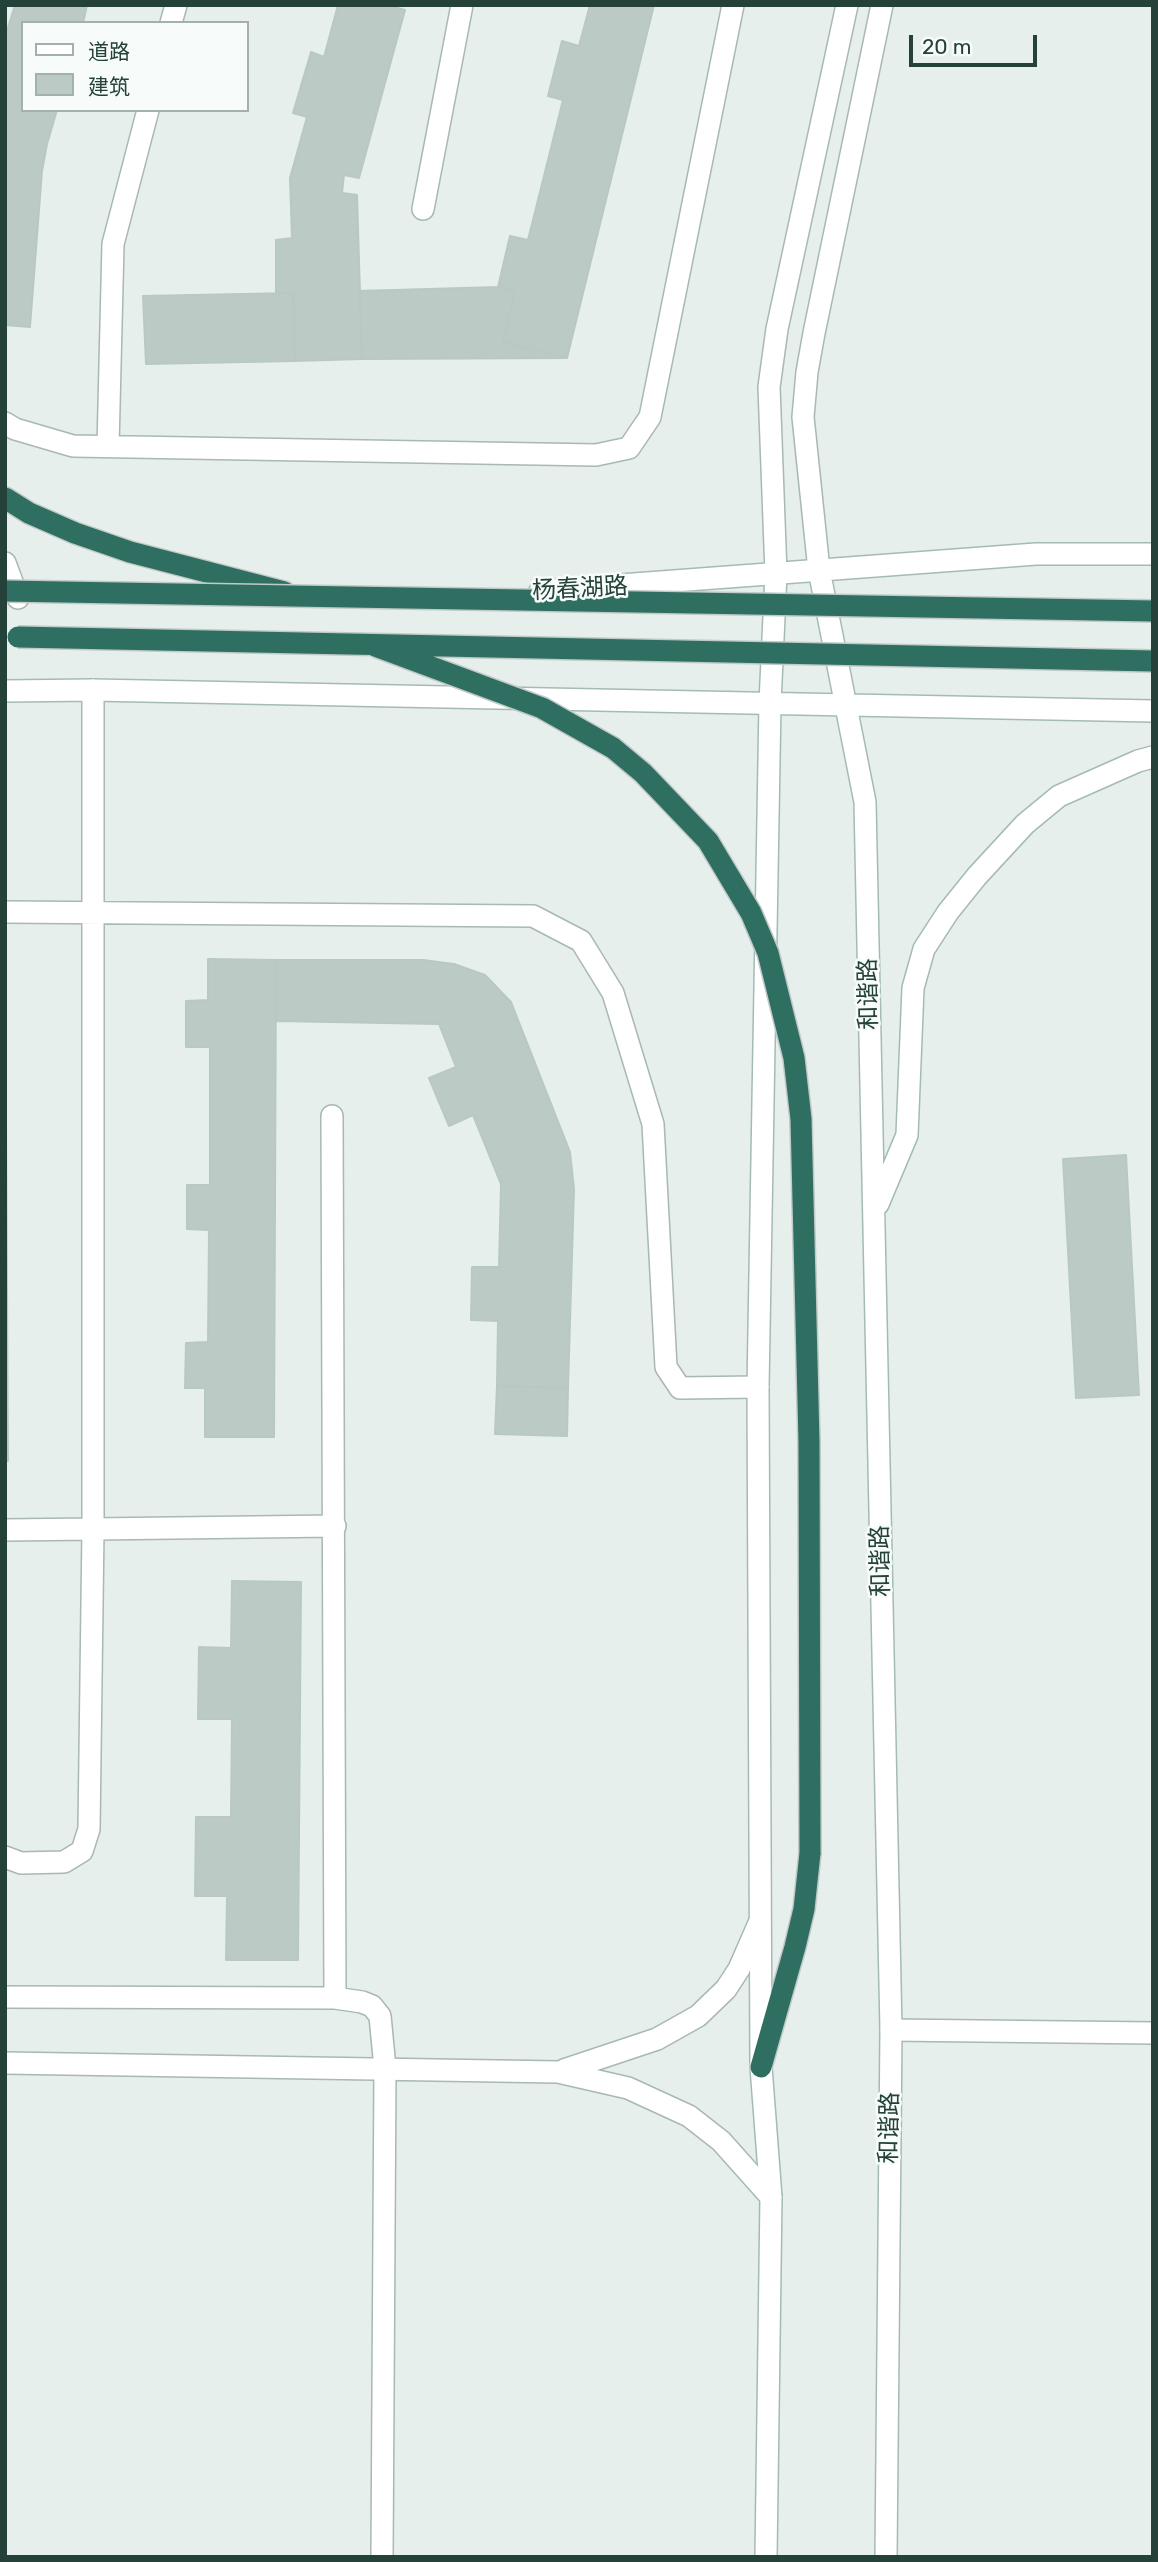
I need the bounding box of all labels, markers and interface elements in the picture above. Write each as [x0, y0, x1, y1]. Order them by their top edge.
legend [21, 21, 248, 112]
scale bar [913, 21, 1041, 65]
text: 20 m [922, 34, 971, 59]
text: 道路 [88, 39, 130, 64]
text: 建筑 [88, 74, 130, 99]
street label: 杨春湖路 [531, 572, 629, 606]
street label: 和谐路 [854, 958, 884, 1030]
street label: 和谐路 [866, 1525, 896, 1597]
street label: 和谐路 [875, 2092, 905, 2164]

